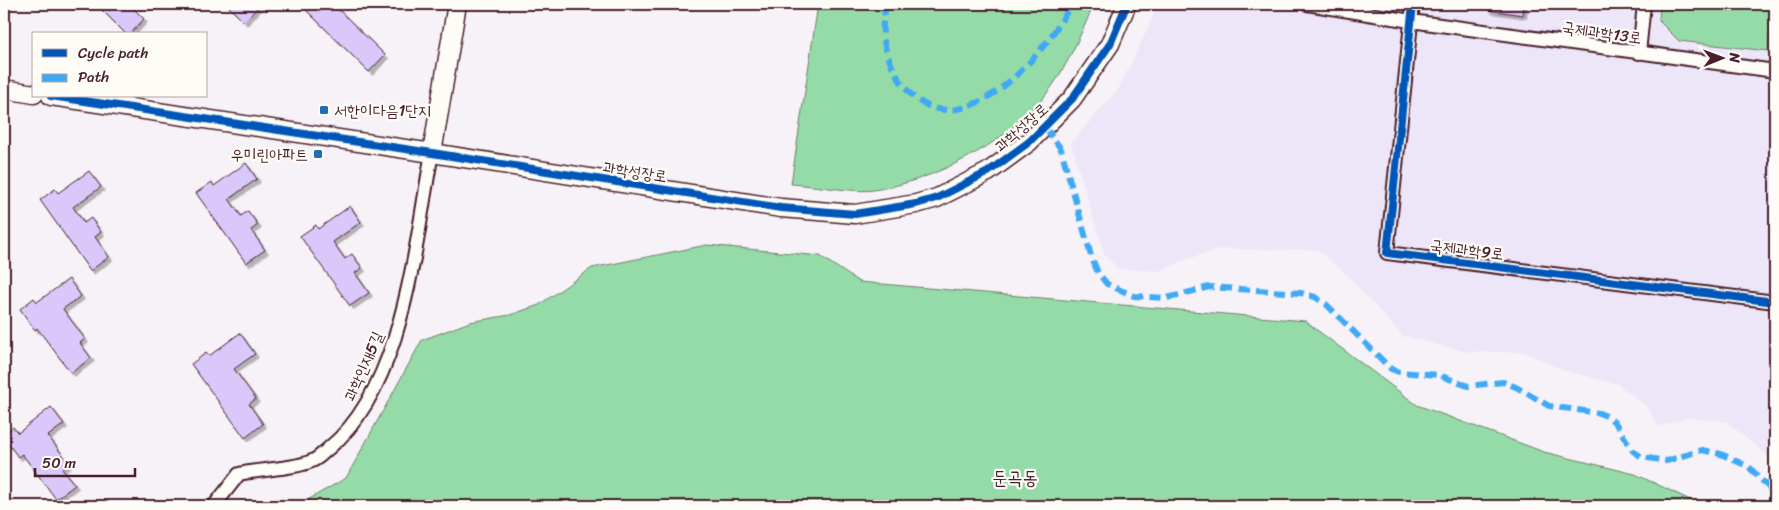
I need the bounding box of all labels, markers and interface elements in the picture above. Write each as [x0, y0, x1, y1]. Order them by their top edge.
street label: 국제과학13로 [1560, 13, 1644, 52]
legend [32, 32, 208, 98]
north arrow [1696, 32, 1746, 82]
text: Cycle path [78, 40, 149, 66]
text: N [1722, 52, 1747, 63]
text: Path [78, 64, 109, 90]
street label: 과학성장로 [988, 95, 1055, 159]
place label: 서한이다음1단지 [334, 96, 431, 125]
marker: 서한이다음1단지 [318, 104, 330, 116]
place label: 우미린아파트 [231, 140, 308, 169]
marker: 우미린아파트 [312, 148, 324, 160]
street label: 과학성장로 [601, 152, 669, 191]
street label: 국제과학9로 [1428, 231, 1506, 268]
street label: 과학인재5길 [335, 326, 392, 406]
scale bar [35, 445, 135, 477]
text: 50 m [42, 450, 77, 476]
district label: 둔곡동 [992, 461, 1038, 494]

